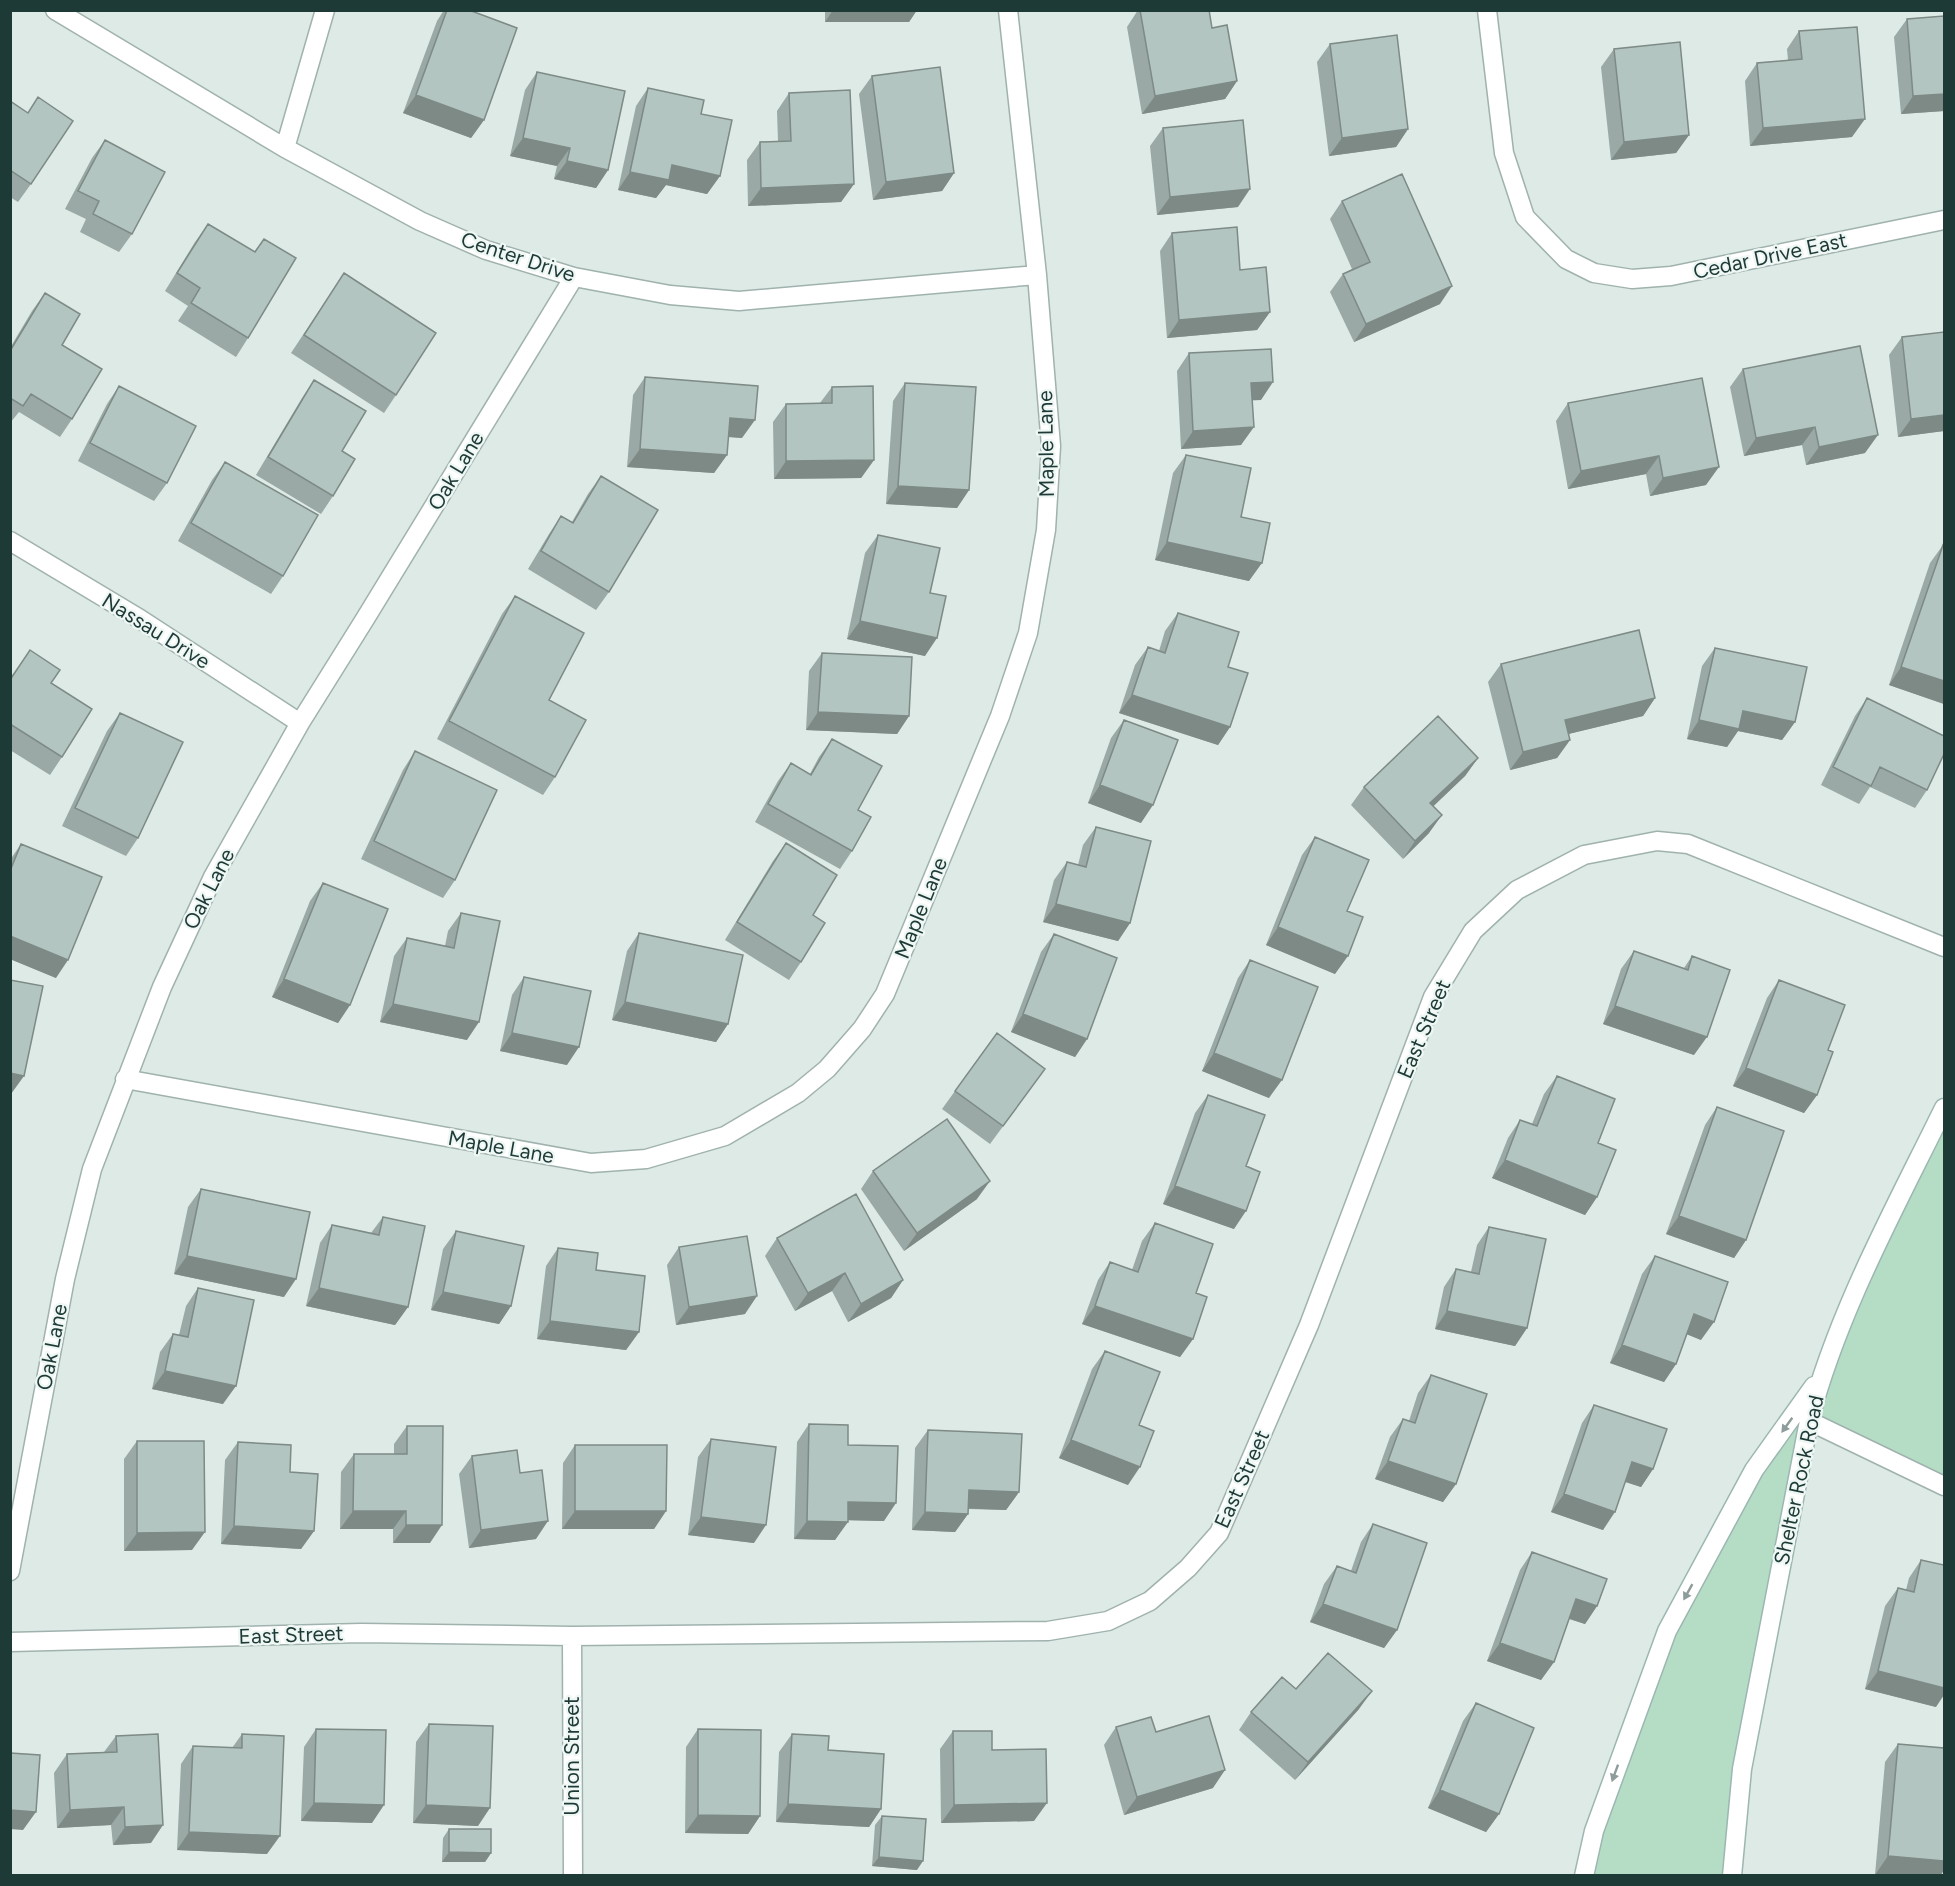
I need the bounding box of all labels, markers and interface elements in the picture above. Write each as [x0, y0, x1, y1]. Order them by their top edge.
street label: Center Drive [458, 226, 578, 287]
street label: Cedar Drive East [1691, 227, 1849, 284]
street label: Maple Lane [1032, 390, 1059, 498]
street label: Oak Lane [422, 427, 489, 515]
street label: Nassau Drive [98, 587, 215, 674]
street label: Oak Lane [178, 844, 239, 933]
street label: Maple Lane [889, 854, 952, 962]
street label: East Street [1392, 976, 1456, 1082]
street label: Maple Lane [446, 1125, 556, 1168]
street label: Oak Lane [31, 1302, 72, 1392]
street label: Shelter Rock Road [1768, 1393, 1829, 1567]
one-way arrow [1781, 1416, 1793, 1432]
street label: East Street [1209, 1426, 1274, 1532]
one-way arrow [1683, 1584, 1693, 1601]
street label: East Street [238, 1620, 344, 1649]
street label: Union Street [559, 1696, 584, 1816]
one-way arrow [1610, 1764, 1620, 1782]

